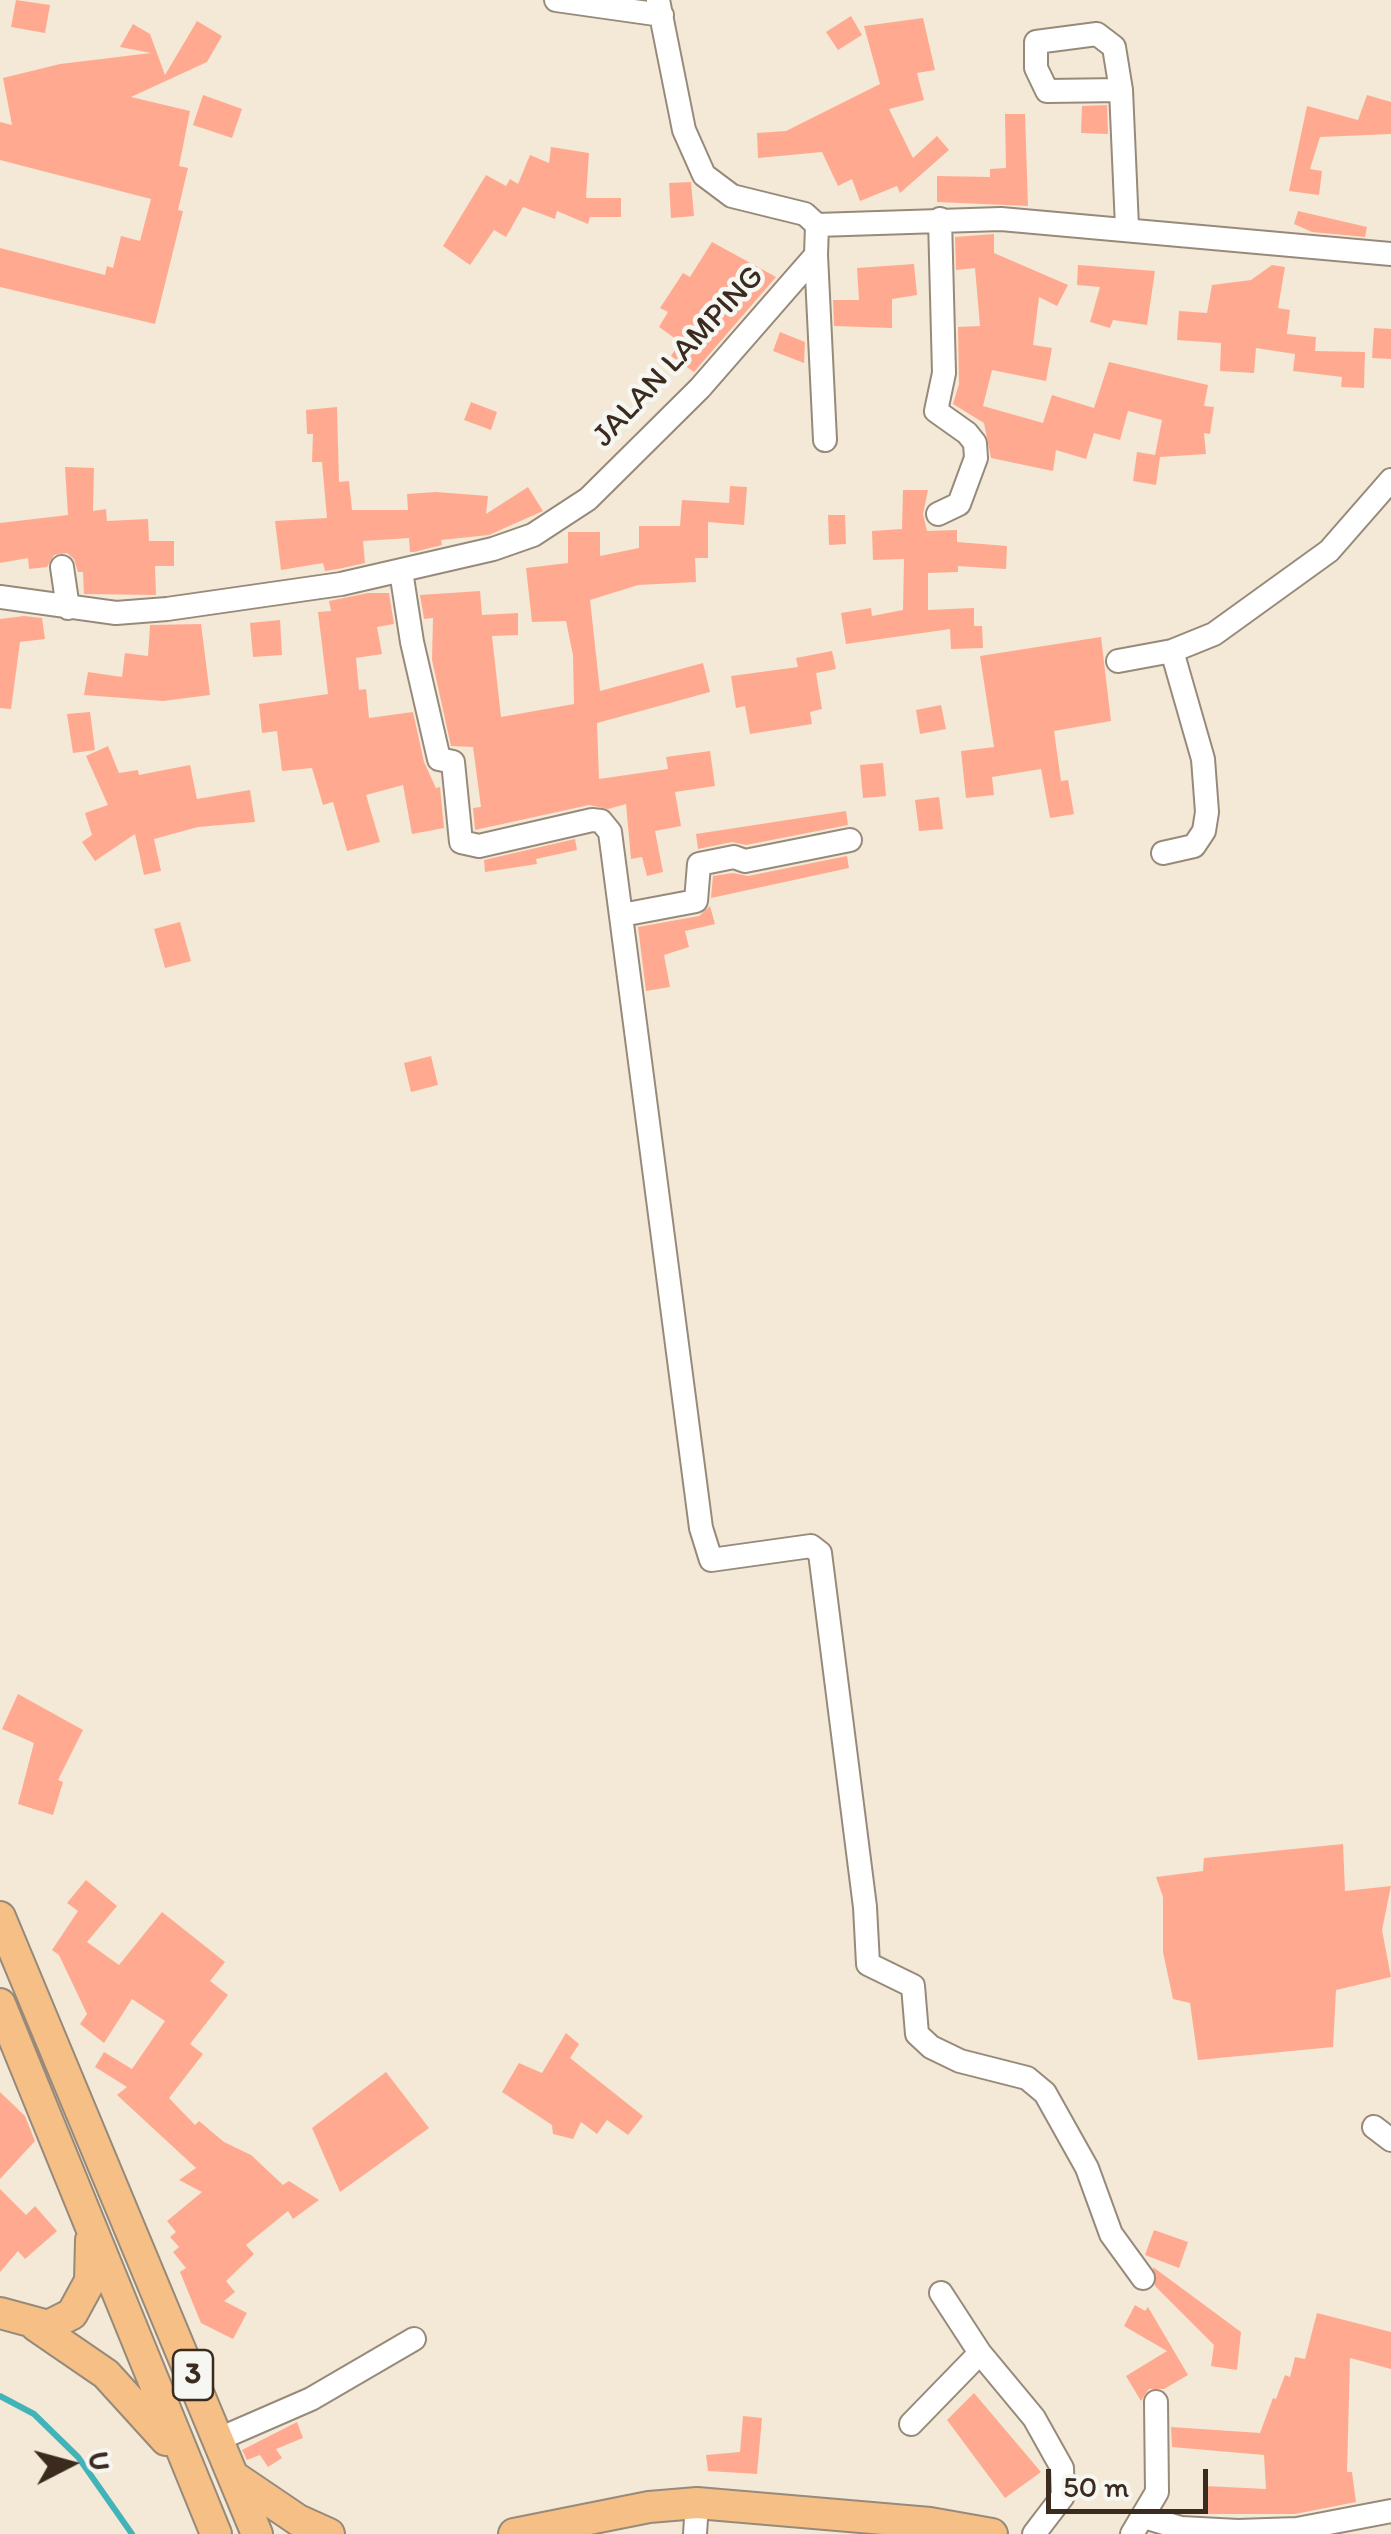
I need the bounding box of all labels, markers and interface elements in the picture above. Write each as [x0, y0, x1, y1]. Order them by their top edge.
street label: JALAN LAMPING [585, 258, 773, 456]
road number: 3 [173, 2350, 213, 2400]
north arrow [20, 2414, 120, 2514]
scale bar [1051, 2449, 1214, 2511]
text: U [82, 2450, 118, 2472]
text: 50 m [1063, 2468, 1129, 2505]

